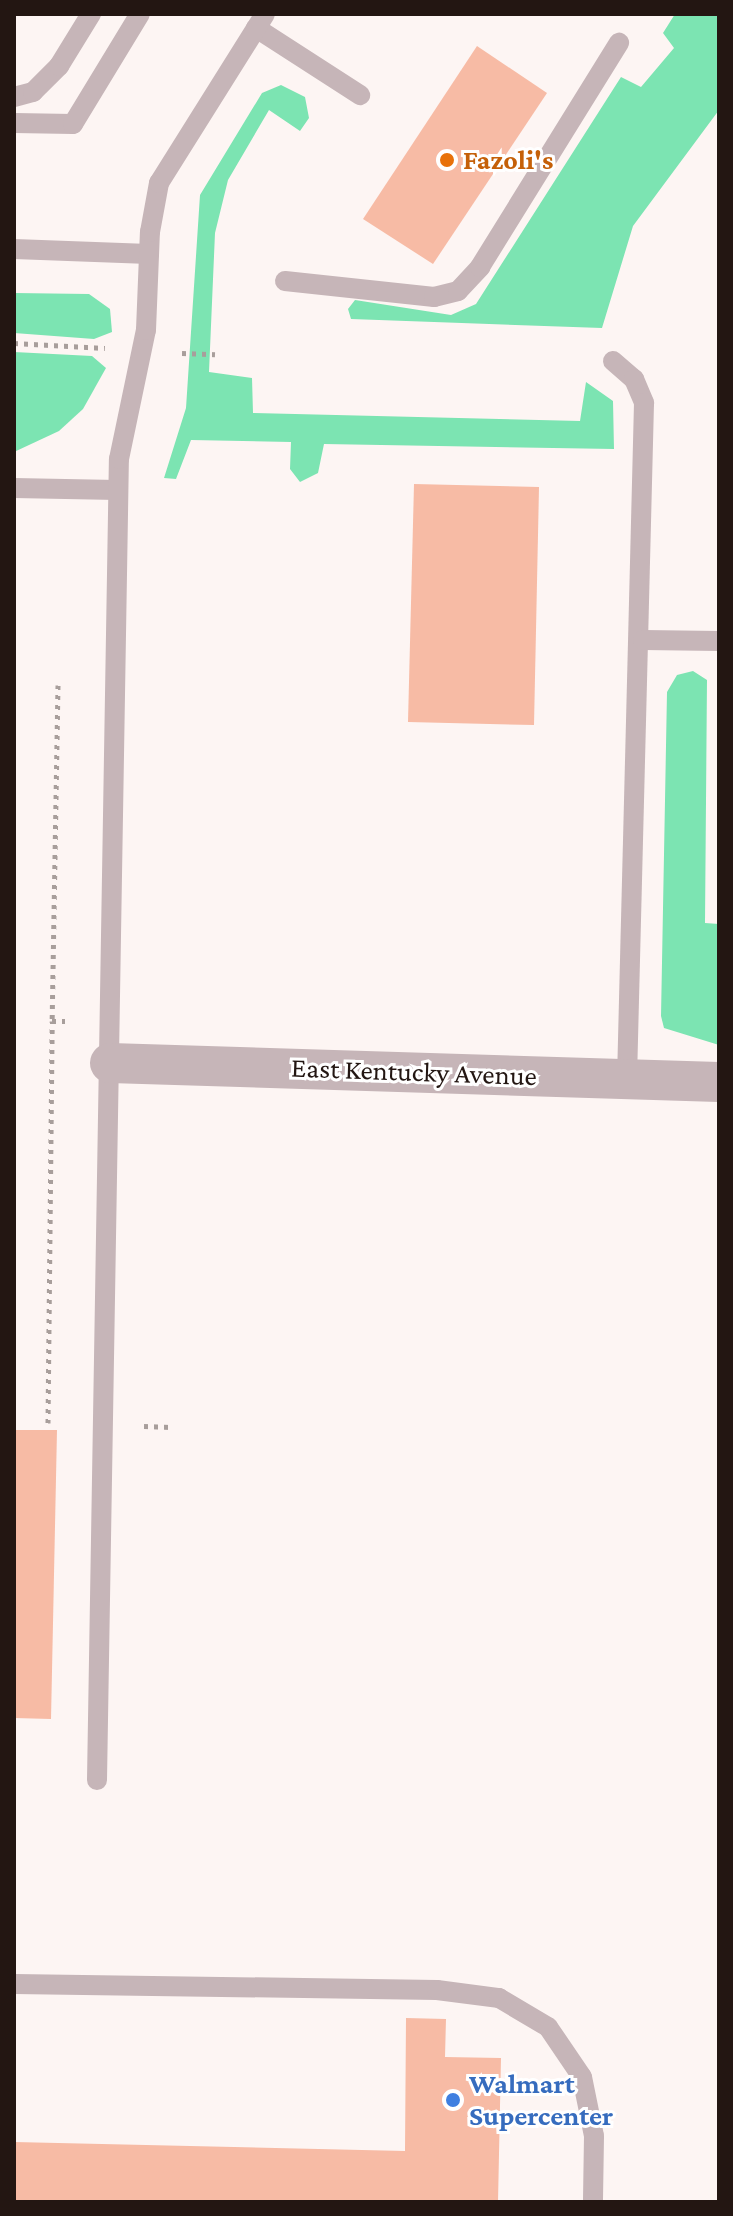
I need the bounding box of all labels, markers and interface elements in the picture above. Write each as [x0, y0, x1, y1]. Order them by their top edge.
place label: Fazoli's [463, 143, 553, 177]
marker: Fazoli's [438, 151, 456, 169]
street label: East Kentucky Avenue [291, 1051, 537, 1093]
place label: Walmart Supercenter [469, 2067, 613, 2133]
marker: Walmart Supercenter [444, 2091, 462, 2109]

